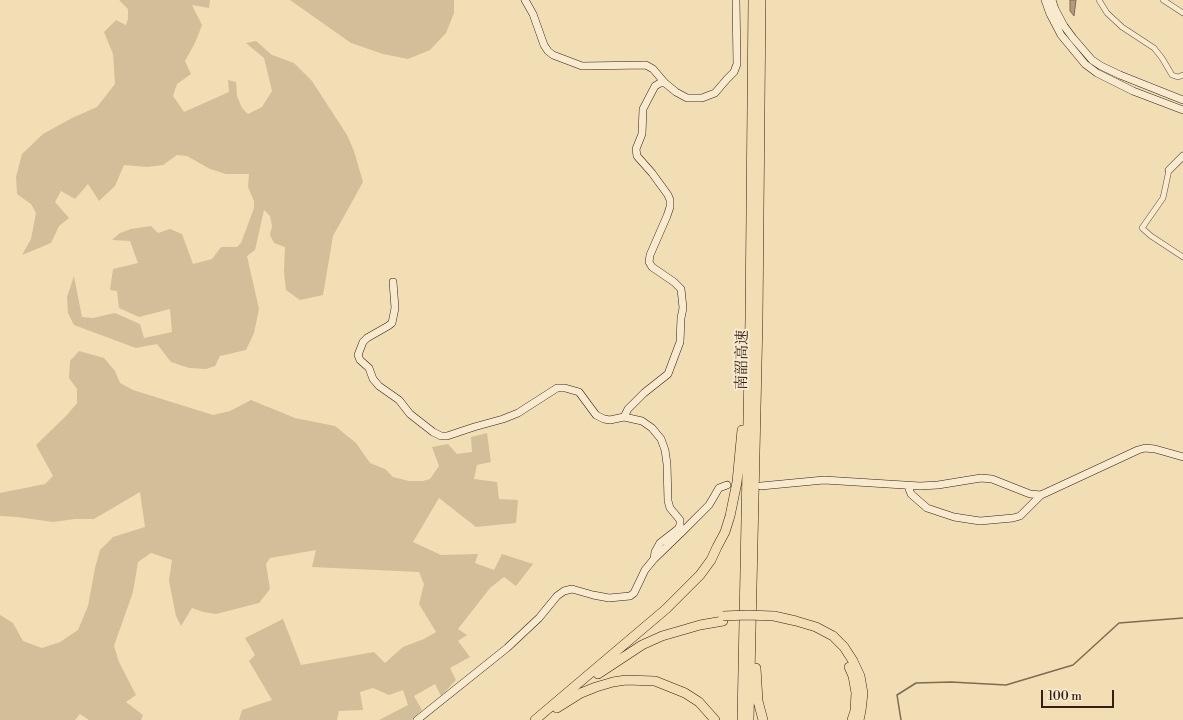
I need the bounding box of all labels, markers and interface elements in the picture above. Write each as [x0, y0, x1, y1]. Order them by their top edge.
street label: 南韶高速 [733, 330, 753, 390]
scale bar [1043, 682, 1116, 708]
text: 100 m [1048, 689, 1082, 704]

